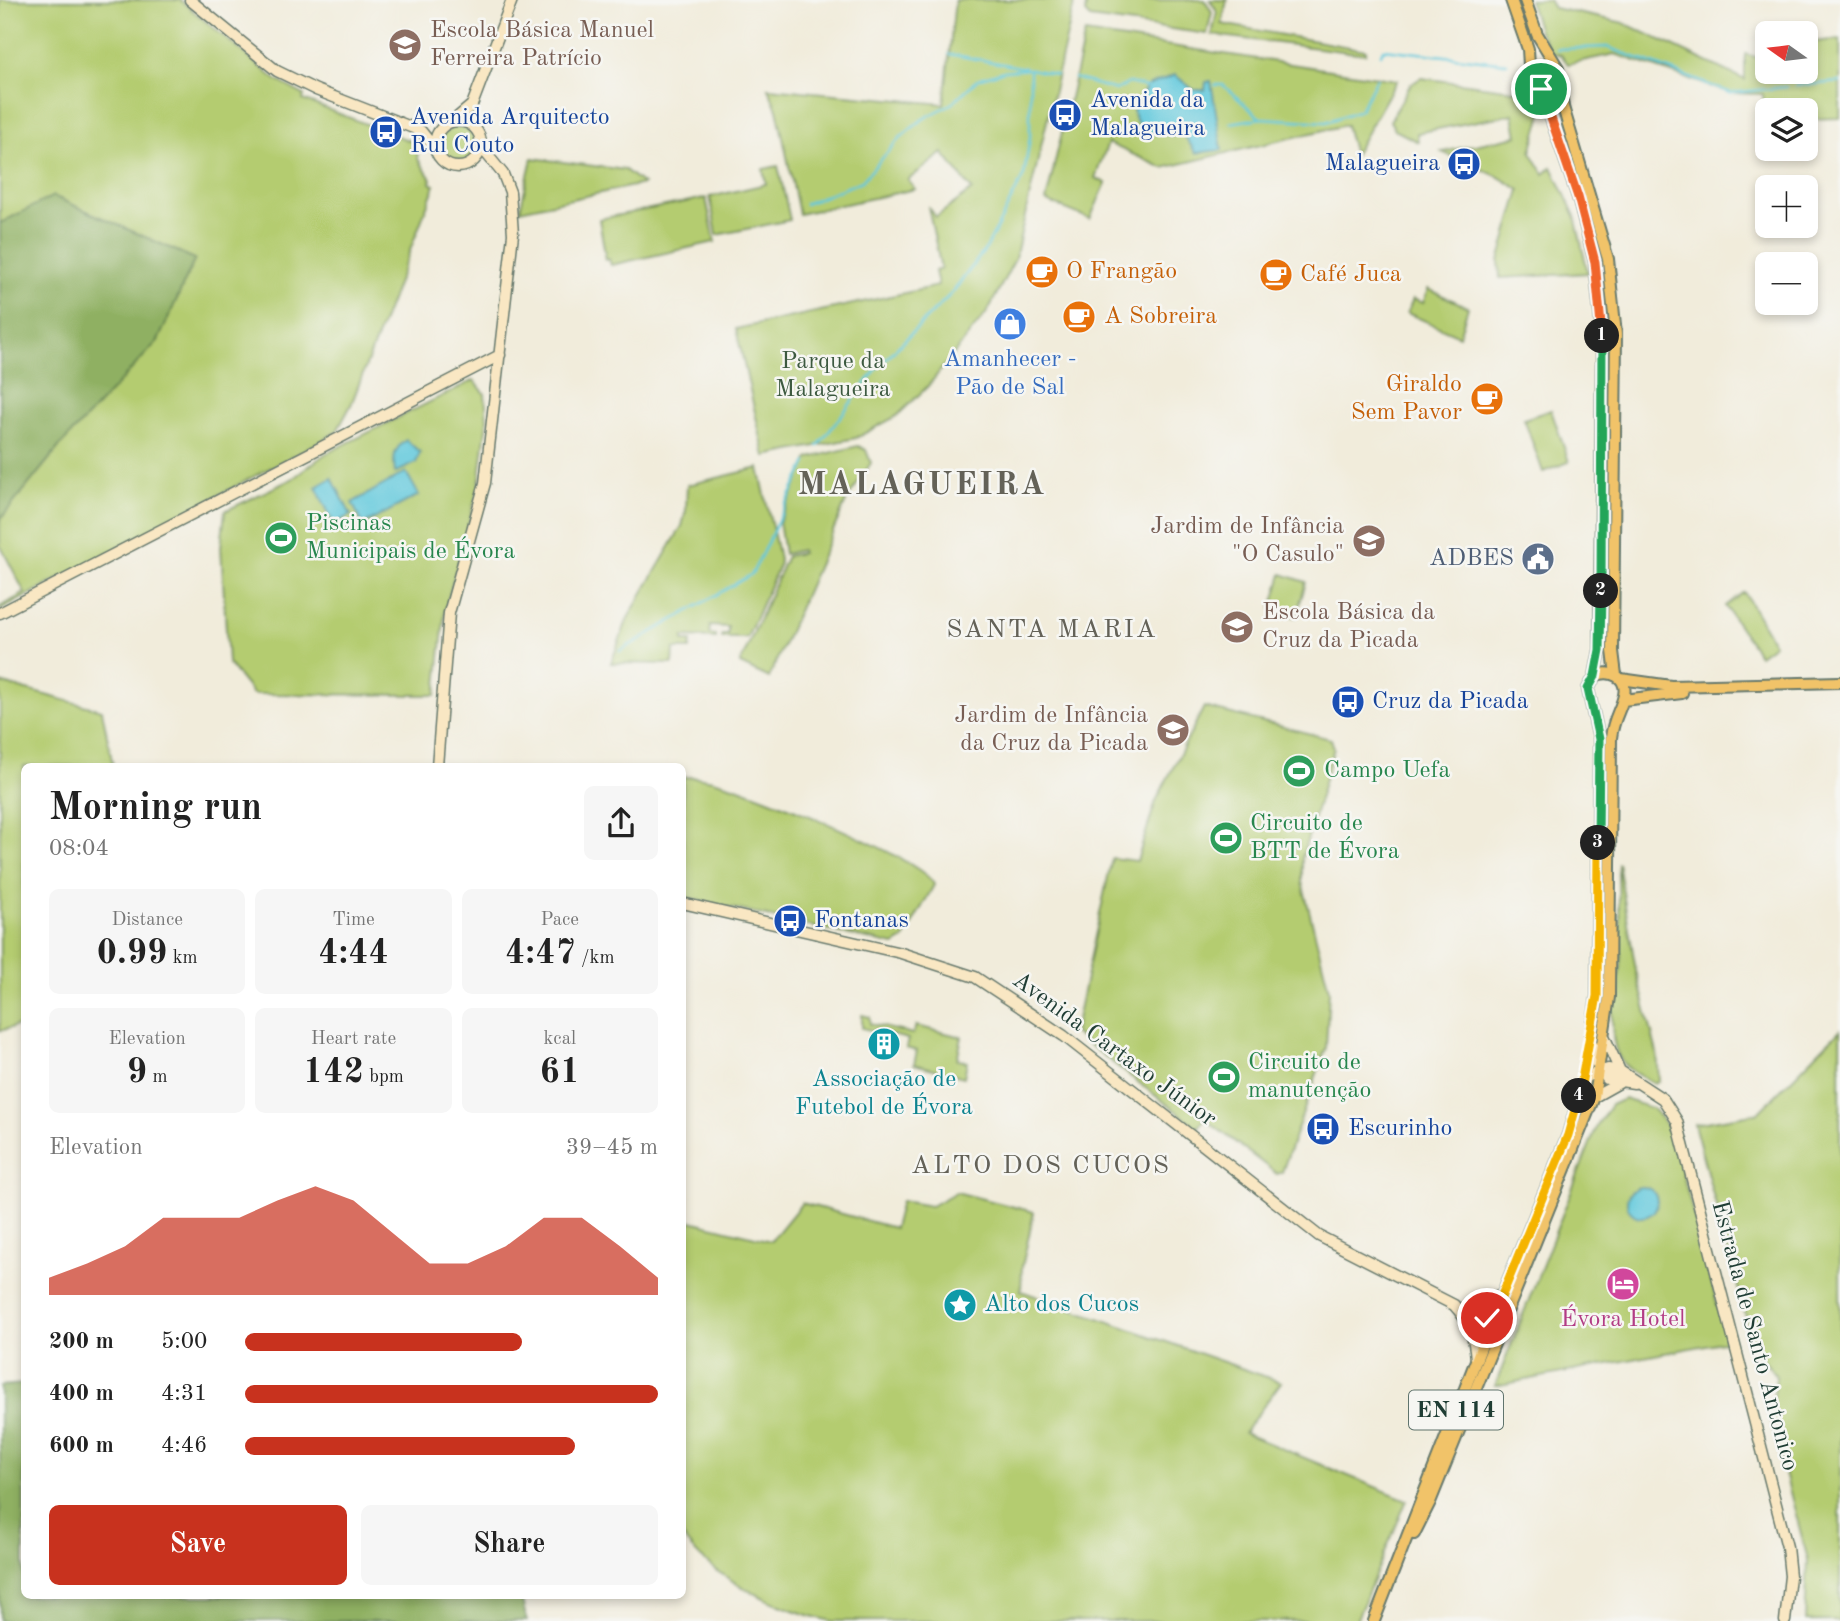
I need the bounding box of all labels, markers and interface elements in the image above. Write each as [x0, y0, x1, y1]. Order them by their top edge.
place label: Escola Básica Manuel Ferreira Patrício [430, 19, 654, 71]
north arrow [1755, 21, 1818, 84]
map controls [1755, 21, 1818, 315]
school or university icon: Escola Básica Manuel Ferreira Patrício [386, 26, 424, 64]
pin [1511, 59, 1571, 119]
icon: arrive [1522, 70, 1560, 108]
place label: Avenida da Malagueira [1090, 89, 1205, 141]
bus stop icon: Avenida da Malagueira [1046, 96, 1084, 134]
button: layers [1755, 98, 1818, 161]
place label: Avenida Arquitecto Rui Couto [410, 106, 610, 158]
bus stop icon: Avenida Arquitecto Rui Couto [367, 113, 405, 151]
bus stop icon: Malagueira [1445, 145, 1483, 183]
place label: Malagueira [1325, 152, 1440, 176]
button: + [1755, 175, 1818, 238]
button: − [1755, 252, 1818, 315]
cafe icon: O Frangão [1023, 253, 1061, 291]
cafe icon: Café Juca [1257, 256, 1295, 294]
place label: O Frangão [1066, 260, 1177, 284]
place label: Café Juca [1300, 263, 1402, 287]
cafe icon: A Sobreira [1060, 298, 1098, 336]
shop icon: Amanhecer - Pão de Sal [991, 305, 1029, 343]
place label: A Sobreira [1104, 305, 1217, 329]
pin: 1 [1584, 318, 1620, 354]
text: 1 [1596, 326, 1607, 345]
place label: Amanhecer - Pão de Sal [943, 348, 1077, 400]
park label: Parque da Malagueira [775, 350, 891, 402]
place label: Giraldo Sem Pavor [1351, 373, 1462, 425]
cafe icon: Giraldo Sem Pavor [1468, 380, 1506, 418]
district label: MALAGUEIRA [798, 470, 1046, 502]
place label: Piscinas Municipais de Évora [306, 512, 515, 564]
place label: Jardim de Infância "O Casulo" [1150, 515, 1344, 567]
sports icon: Piscinas Municipais de Évora [262, 519, 300, 557]
school or university icon: Jardim de Infância "O Casulo" [1350, 522, 1388, 560]
public building icon: ADBES [1519, 540, 1557, 578]
place label: ADBES [1429, 547, 1514, 571]
pin: 2 [1584, 574, 1618, 608]
text: 2 [1595, 581, 1606, 600]
place label: Escola Básica da Cruz da Picada [1262, 601, 1435, 653]
school or university icon: Escola Básica da Cruz da Picada [1218, 608, 1256, 646]
district label: SANTA MARIA [946, 617, 1158, 643]
bus stop icon: Cruz da Picada [1329, 683, 1367, 721]
place label: Cruz da Picada [1372, 690, 1529, 714]
place label: Jardim de Infância da Cruz da Picada [954, 704, 1148, 756]
school or university icon: Jardim de Infância da Cruz da Picada [1154, 711, 1192, 749]
sports icon: Campo Uefa [1280, 752, 1318, 790]
place label: Campo Uefa [1324, 759, 1451, 783]
button: share [584, 786, 658, 860]
text: Morning run [49, 790, 262, 828]
place label: Circuito de BTT de Évora [1250, 812, 1400, 864]
sports icon: Circuito de BTT de Évora [1207, 819, 1245, 857]
pin: 3 [1580, 826, 1616, 860]
text: 3 [1592, 833, 1603, 852]
text: 08:04 [49, 837, 109, 860]
bus stop icon: Fontanas [771, 902, 809, 940]
place label: Fontanas [814, 909, 909, 933]
text: Distance [111, 911, 183, 930]
text: Time [332, 911, 375, 930]
text: Pace [541, 911, 579, 930]
text: 0.99 [97, 936, 167, 971]
text: 4:44 [318, 936, 389, 971]
text: 4:47 [505, 936, 576, 971]
text: km [167, 949, 198, 968]
text: /km [576, 949, 615, 968]
street label: Avenida Cartaxo Júnior [1008, 968, 1220, 1132]
building icon: Associação de Futebol de Évora [865, 1025, 903, 1063]
text: Elevation [109, 1030, 186, 1049]
text: Heart rate [311, 1030, 396, 1049]
text: kcal [543, 1030, 576, 1049]
place label: Circuito de manutenção [1248, 1051, 1371, 1103]
text: 9 [127, 1055, 147, 1090]
text: 142 [303, 1055, 364, 1090]
text: 61 [540, 1055, 580, 1090]
sports icon: Circuito de manutenção [1205, 1058, 1243, 1096]
text: m [147, 1068, 168, 1087]
text: bpm [364, 1068, 404, 1087]
place label: Associação de Futebol de Évora [795, 1068, 973, 1120]
pin: 4 [1562, 1078, 1596, 1114]
text: 4 [1573, 1086, 1584, 1105]
bus stop icon: Escurinho [1304, 1110, 1342, 1148]
place label: Escurinho [1348, 1117, 1453, 1141]
text: Elevation [49, 1136, 143, 1159]
text: 39–45 m [566, 1136, 658, 1159]
district label: ALTO DOS CUCOS [911, 1153, 1171, 1179]
street label: Estrada de Santo Antonico [1706, 1198, 1802, 1474]
hotel icon: Évora Hotel [1604, 1265, 1642, 1303]
place icon: Alto dos Cucos [941, 1286, 979, 1324]
pin [1457, 1288, 1517, 1348]
place label: Alto dos Cucos [984, 1293, 1139, 1317]
icon: check [1468, 1299, 1506, 1337]
place label: Évora Hotel [1560, 1304, 1686, 1332]
text: 200 m [49, 1330, 114, 1353]
text: 5:00 [161, 1330, 207, 1353]
text: 400 m [49, 1382, 114, 1405]
text: 4:31 [161, 1382, 207, 1405]
road number: EN 114 [1409, 1390, 1503, 1429]
text: 600 m [49, 1434, 114, 1457]
text: 4:46 [161, 1434, 207, 1457]
button: Save [49, 1505, 347, 1585]
button: Share [361, 1505, 658, 1585]

